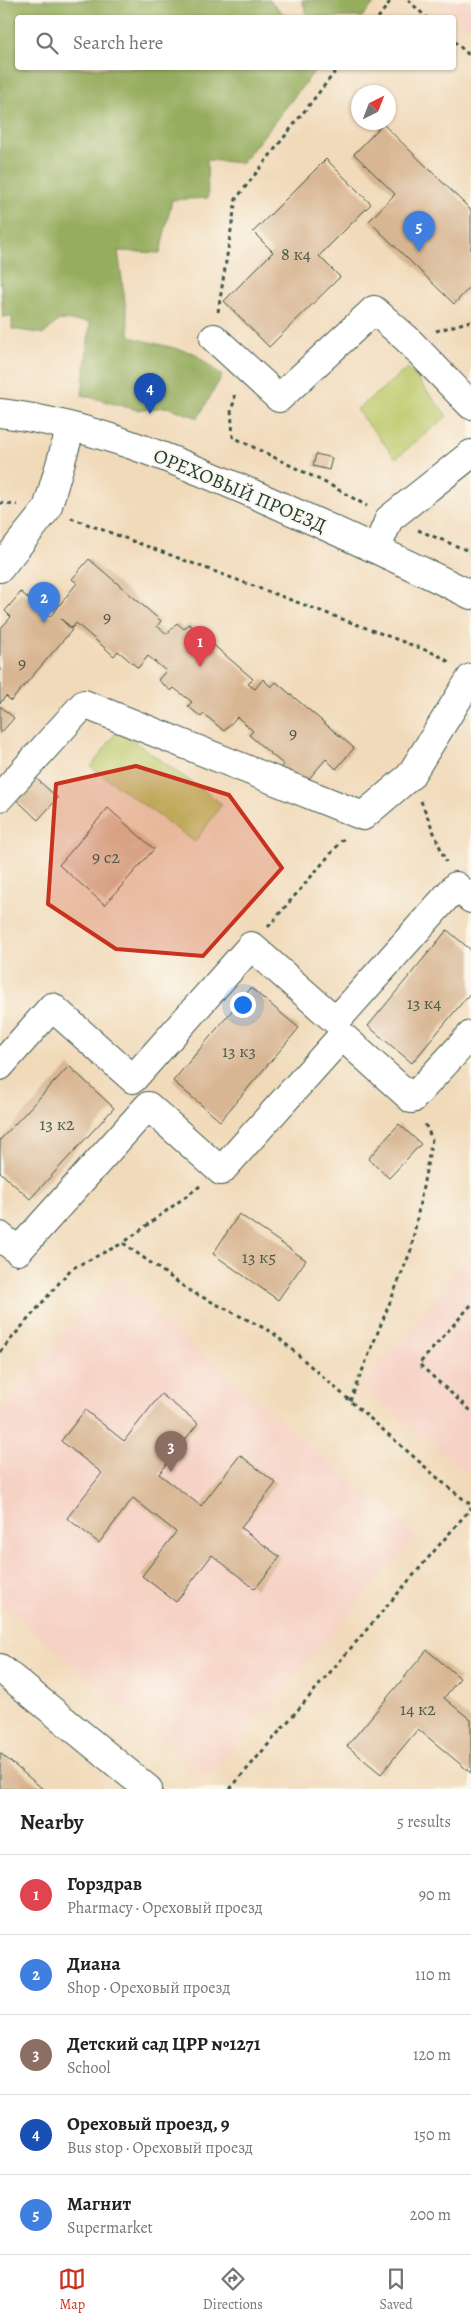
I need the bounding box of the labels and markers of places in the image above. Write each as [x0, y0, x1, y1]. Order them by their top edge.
pin: 5 [403, 211, 435, 252]
pin: 4 [134, 373, 166, 414]
pin: 2 [28, 582, 60, 623]
pin: 1 [184, 626, 216, 667]
pin: 3 [155, 1431, 187, 1472]

